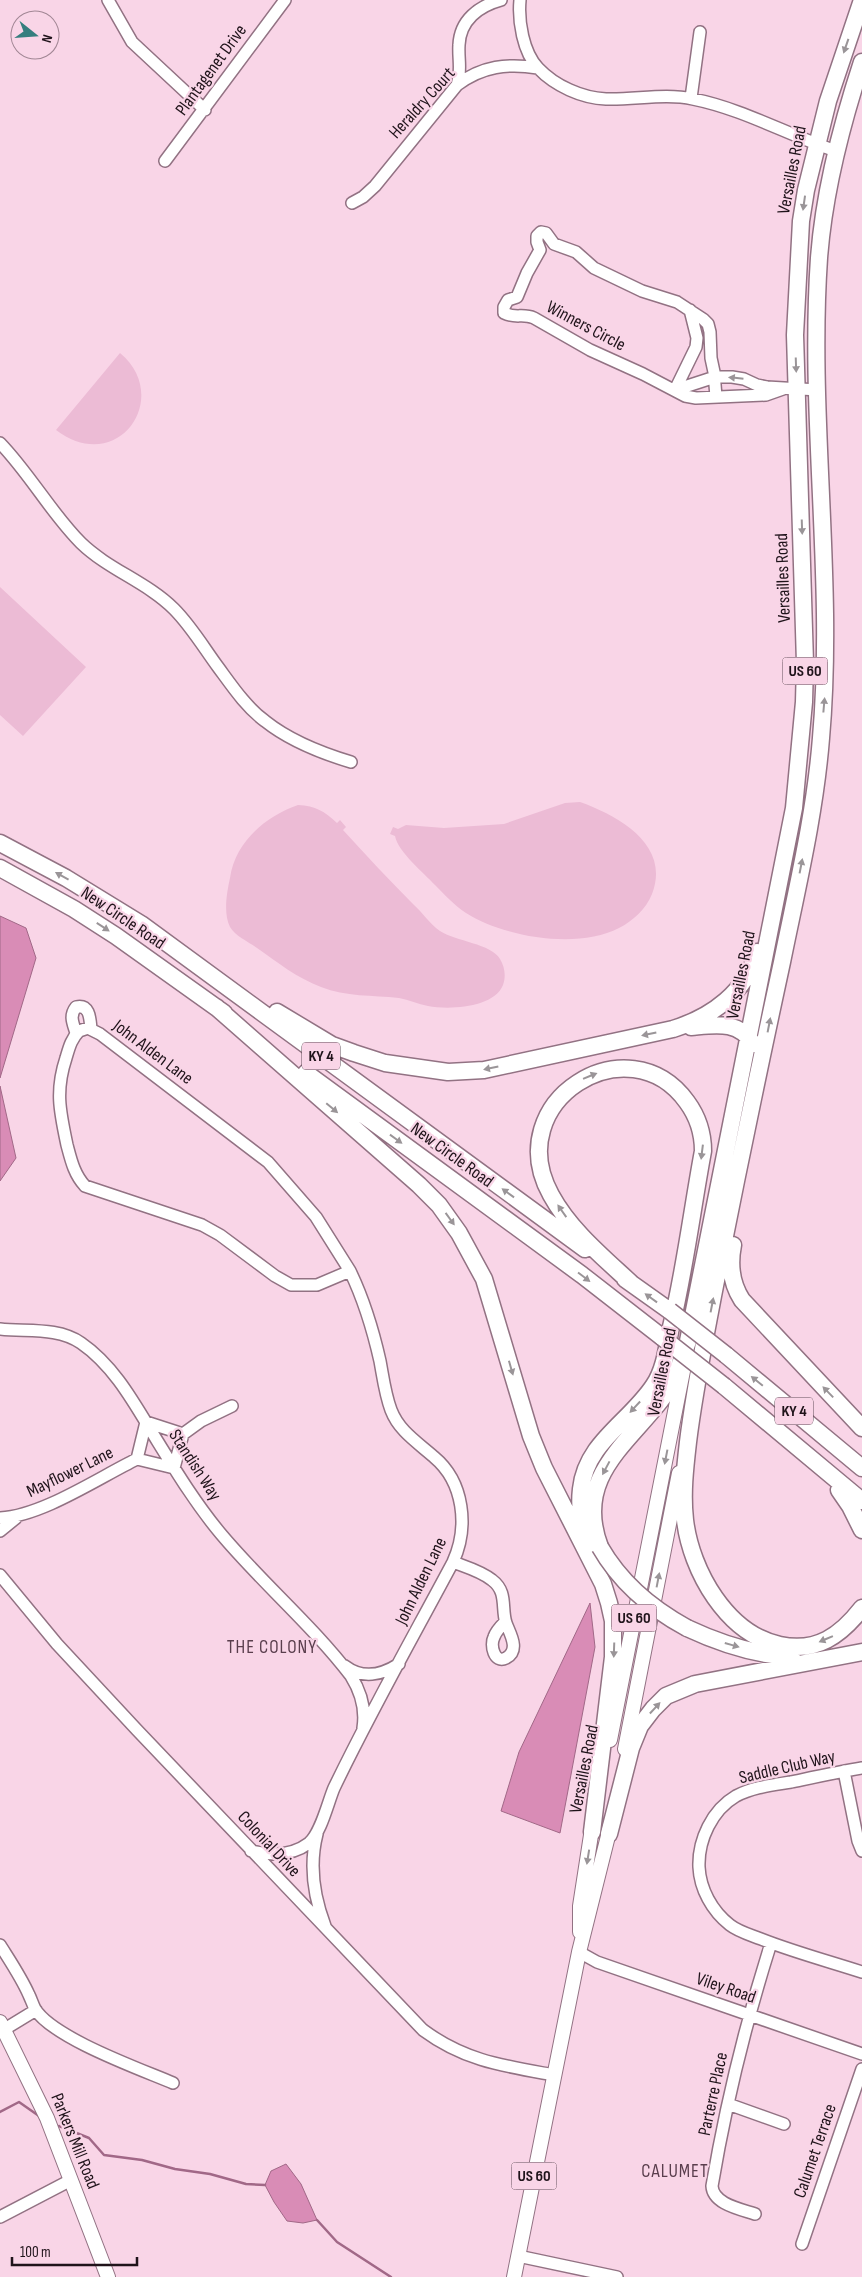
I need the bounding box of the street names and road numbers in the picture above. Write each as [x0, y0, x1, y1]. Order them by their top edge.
street label: Plantagenet Drive [171, 21, 251, 119]
street label: Heraldry Court [385, 63, 460, 143]
street label: Versailles Road [773, 124, 811, 216]
street label: Winners Circle [543, 296, 629, 356]
street label: Versailles Road [771, 533, 795, 623]
road number: US 60 [782, 658, 828, 684]
street label: New Circle Road [77, 882, 169, 954]
street label: Versailles Road [722, 929, 760, 1021]
street label: John Alden Lane [108, 1015, 197, 1089]
road number: KY 4 [302, 1042, 340, 1070]
street label: New Circle Road [407, 1118, 497, 1192]
street label: Versailles Road [643, 1326, 681, 1418]
road number: KY 4 [775, 1398, 813, 1424]
street label: Standish Way [164, 1425, 226, 1505]
street label: Mayflower Lane [23, 1442, 117, 1502]
street label: John Alden Lane [390, 1534, 451, 1629]
road number: US 60 [612, 1605, 656, 1632]
street label: Versailles Road [565, 1723, 603, 1815]
street label: Saddle Club Way [737, 1746, 837, 1788]
street label: Colonial Drive [233, 1807, 305, 1881]
street label: Viley Road [693, 1968, 759, 2008]
street label: Parterre Place [694, 2050, 732, 2138]
street label: Parkers Mill Road [46, 2090, 104, 2192]
street label: Calumet Terrace [789, 2101, 841, 2201]
road number: US 60 [512, 2162, 556, 2190]

